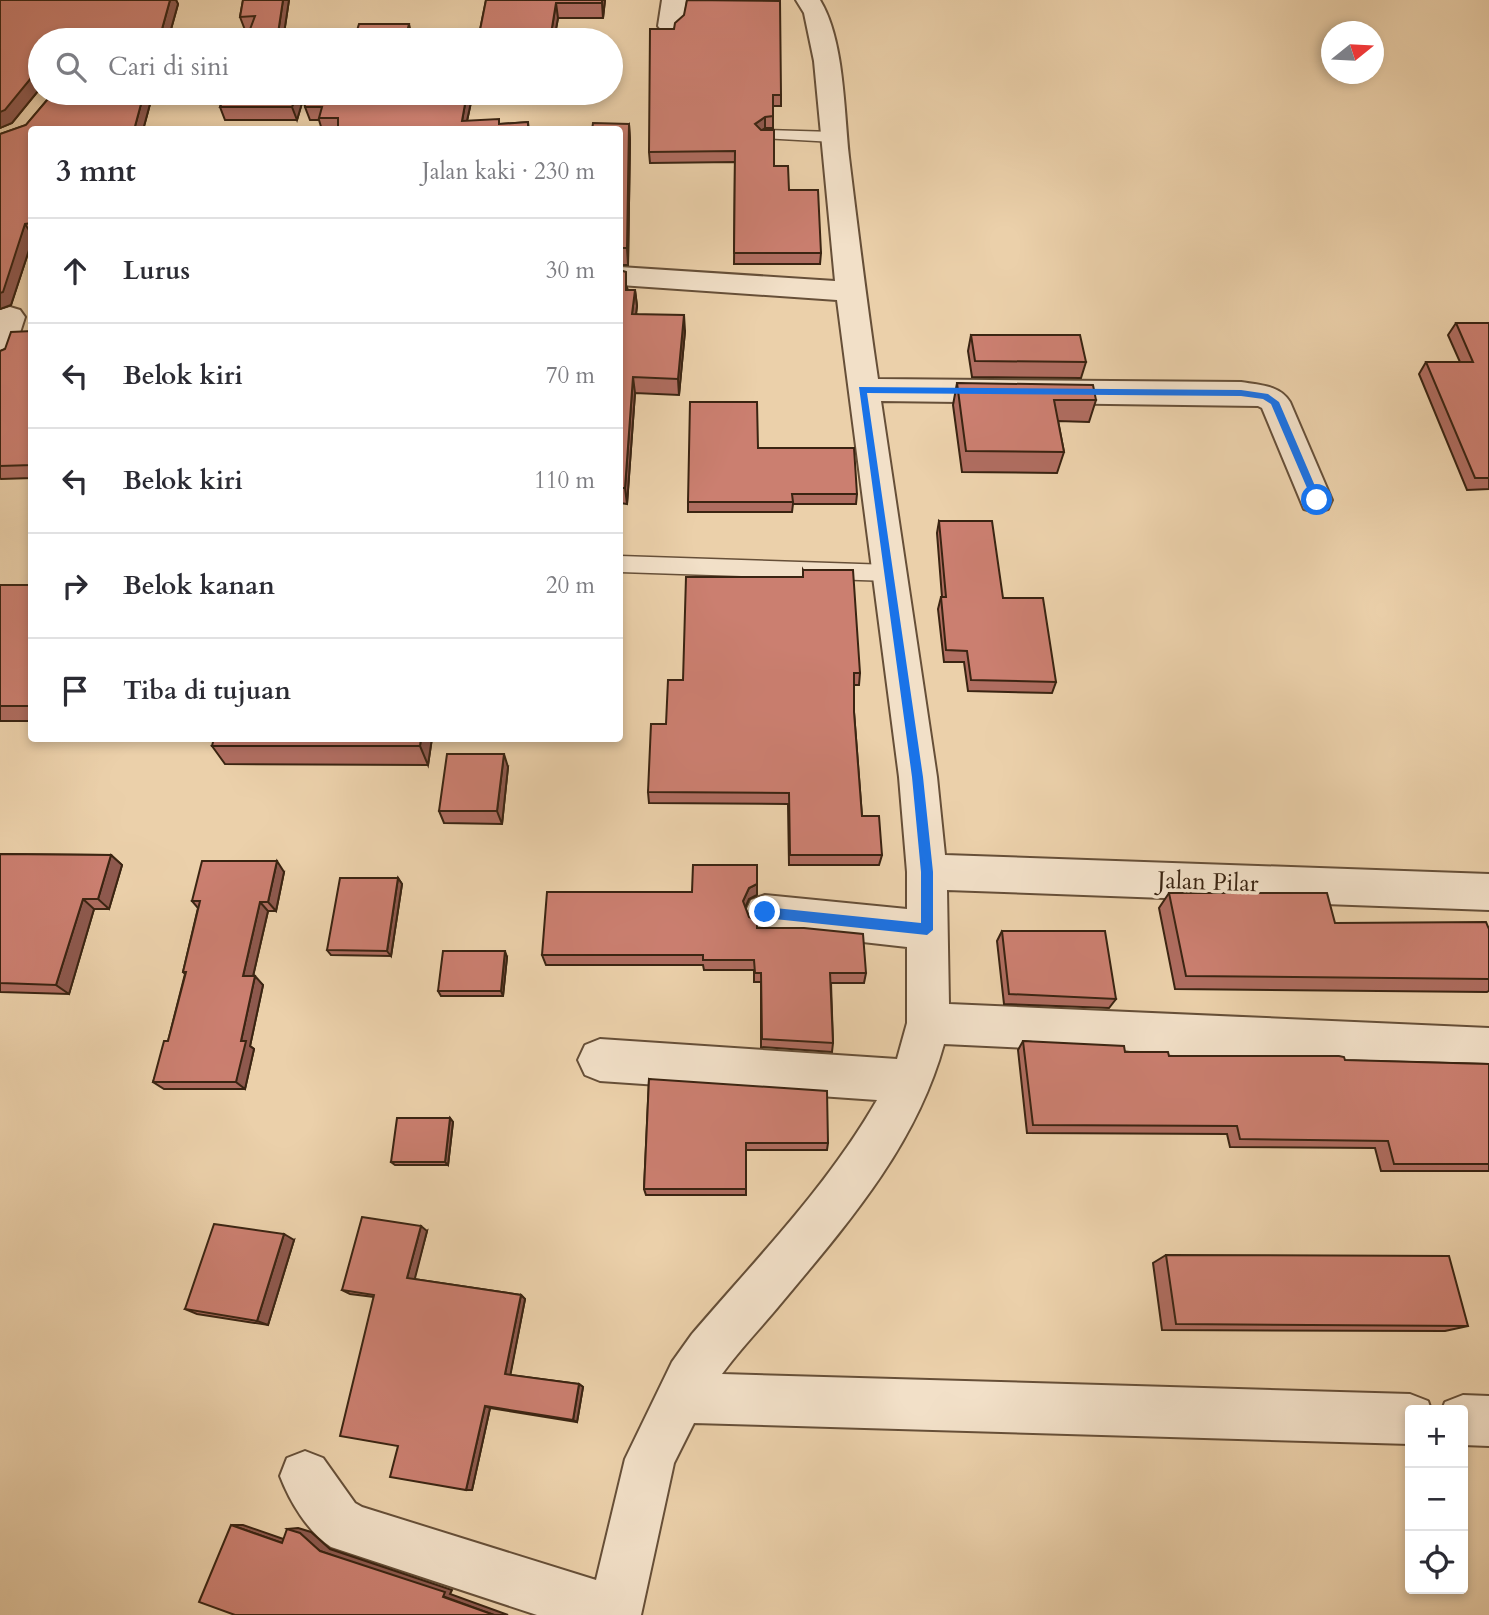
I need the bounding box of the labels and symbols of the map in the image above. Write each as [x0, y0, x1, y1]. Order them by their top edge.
north arrow [1321, 21, 1384, 84]
route start [1301, 484, 1332, 515]
street label: Jalan Pilar [1154, 864, 1259, 900]
route end [749, 896, 780, 927]

